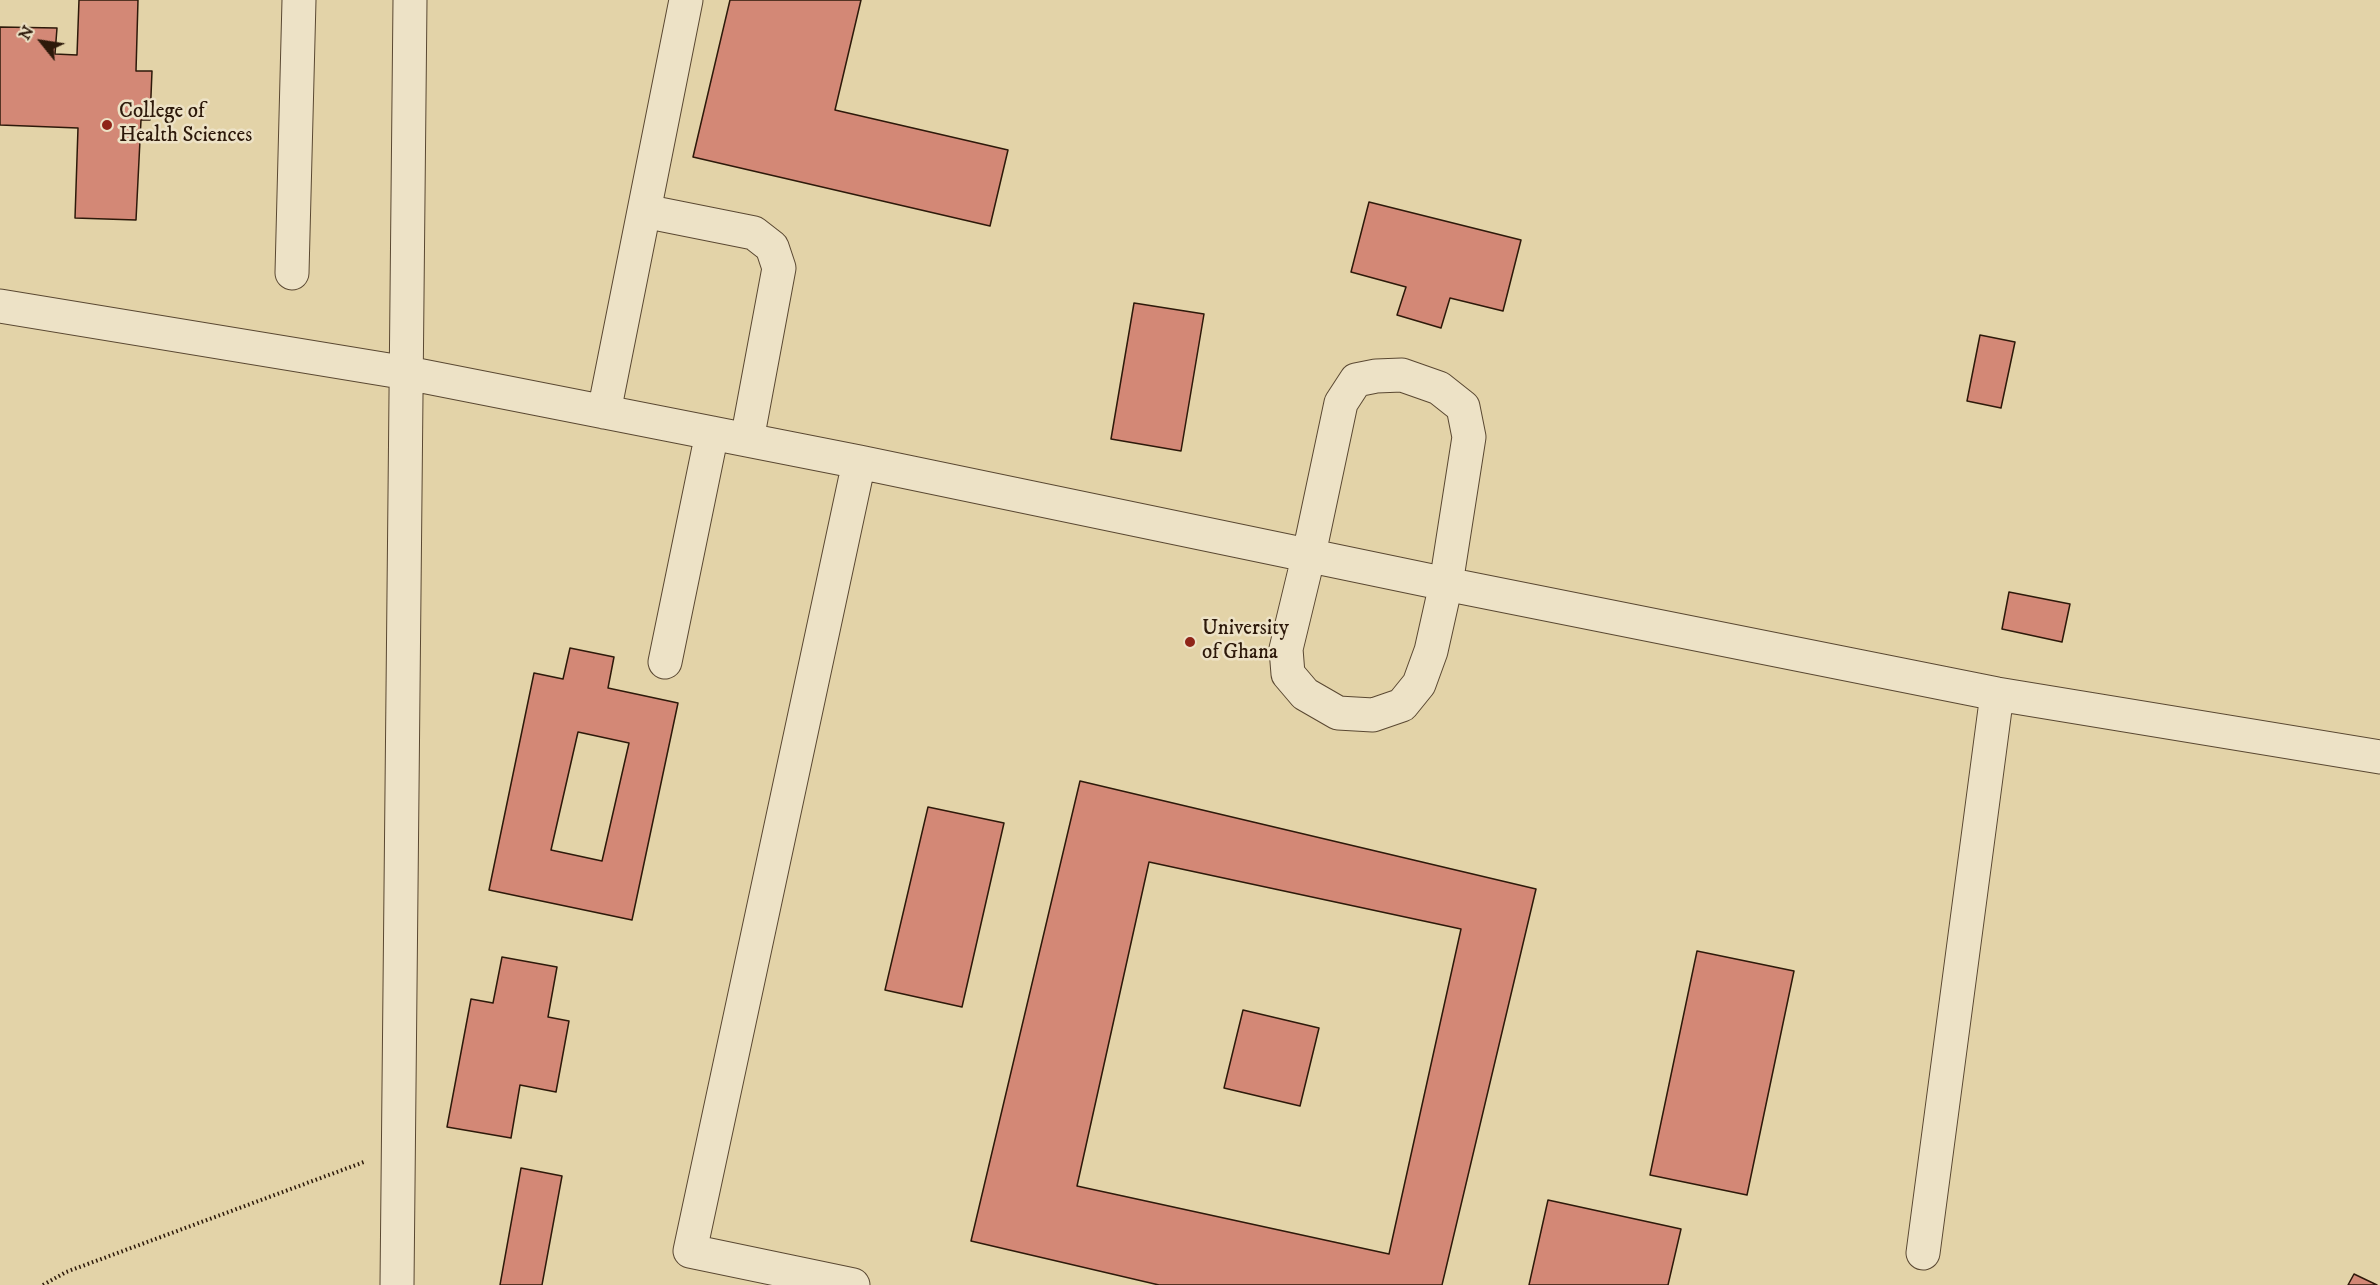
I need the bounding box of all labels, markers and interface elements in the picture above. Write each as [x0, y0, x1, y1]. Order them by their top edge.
north arrow [12, 12, 72, 72]
text: N [14, 22, 38, 44]
place label: College of Health Sciences [119, 100, 252, 150]
marker: College of Health Sciences [100, 118, 114, 132]
place label: University of Ghana [1202, 617, 1289, 667]
marker: University of Ghana [1183, 635, 1197, 649]

